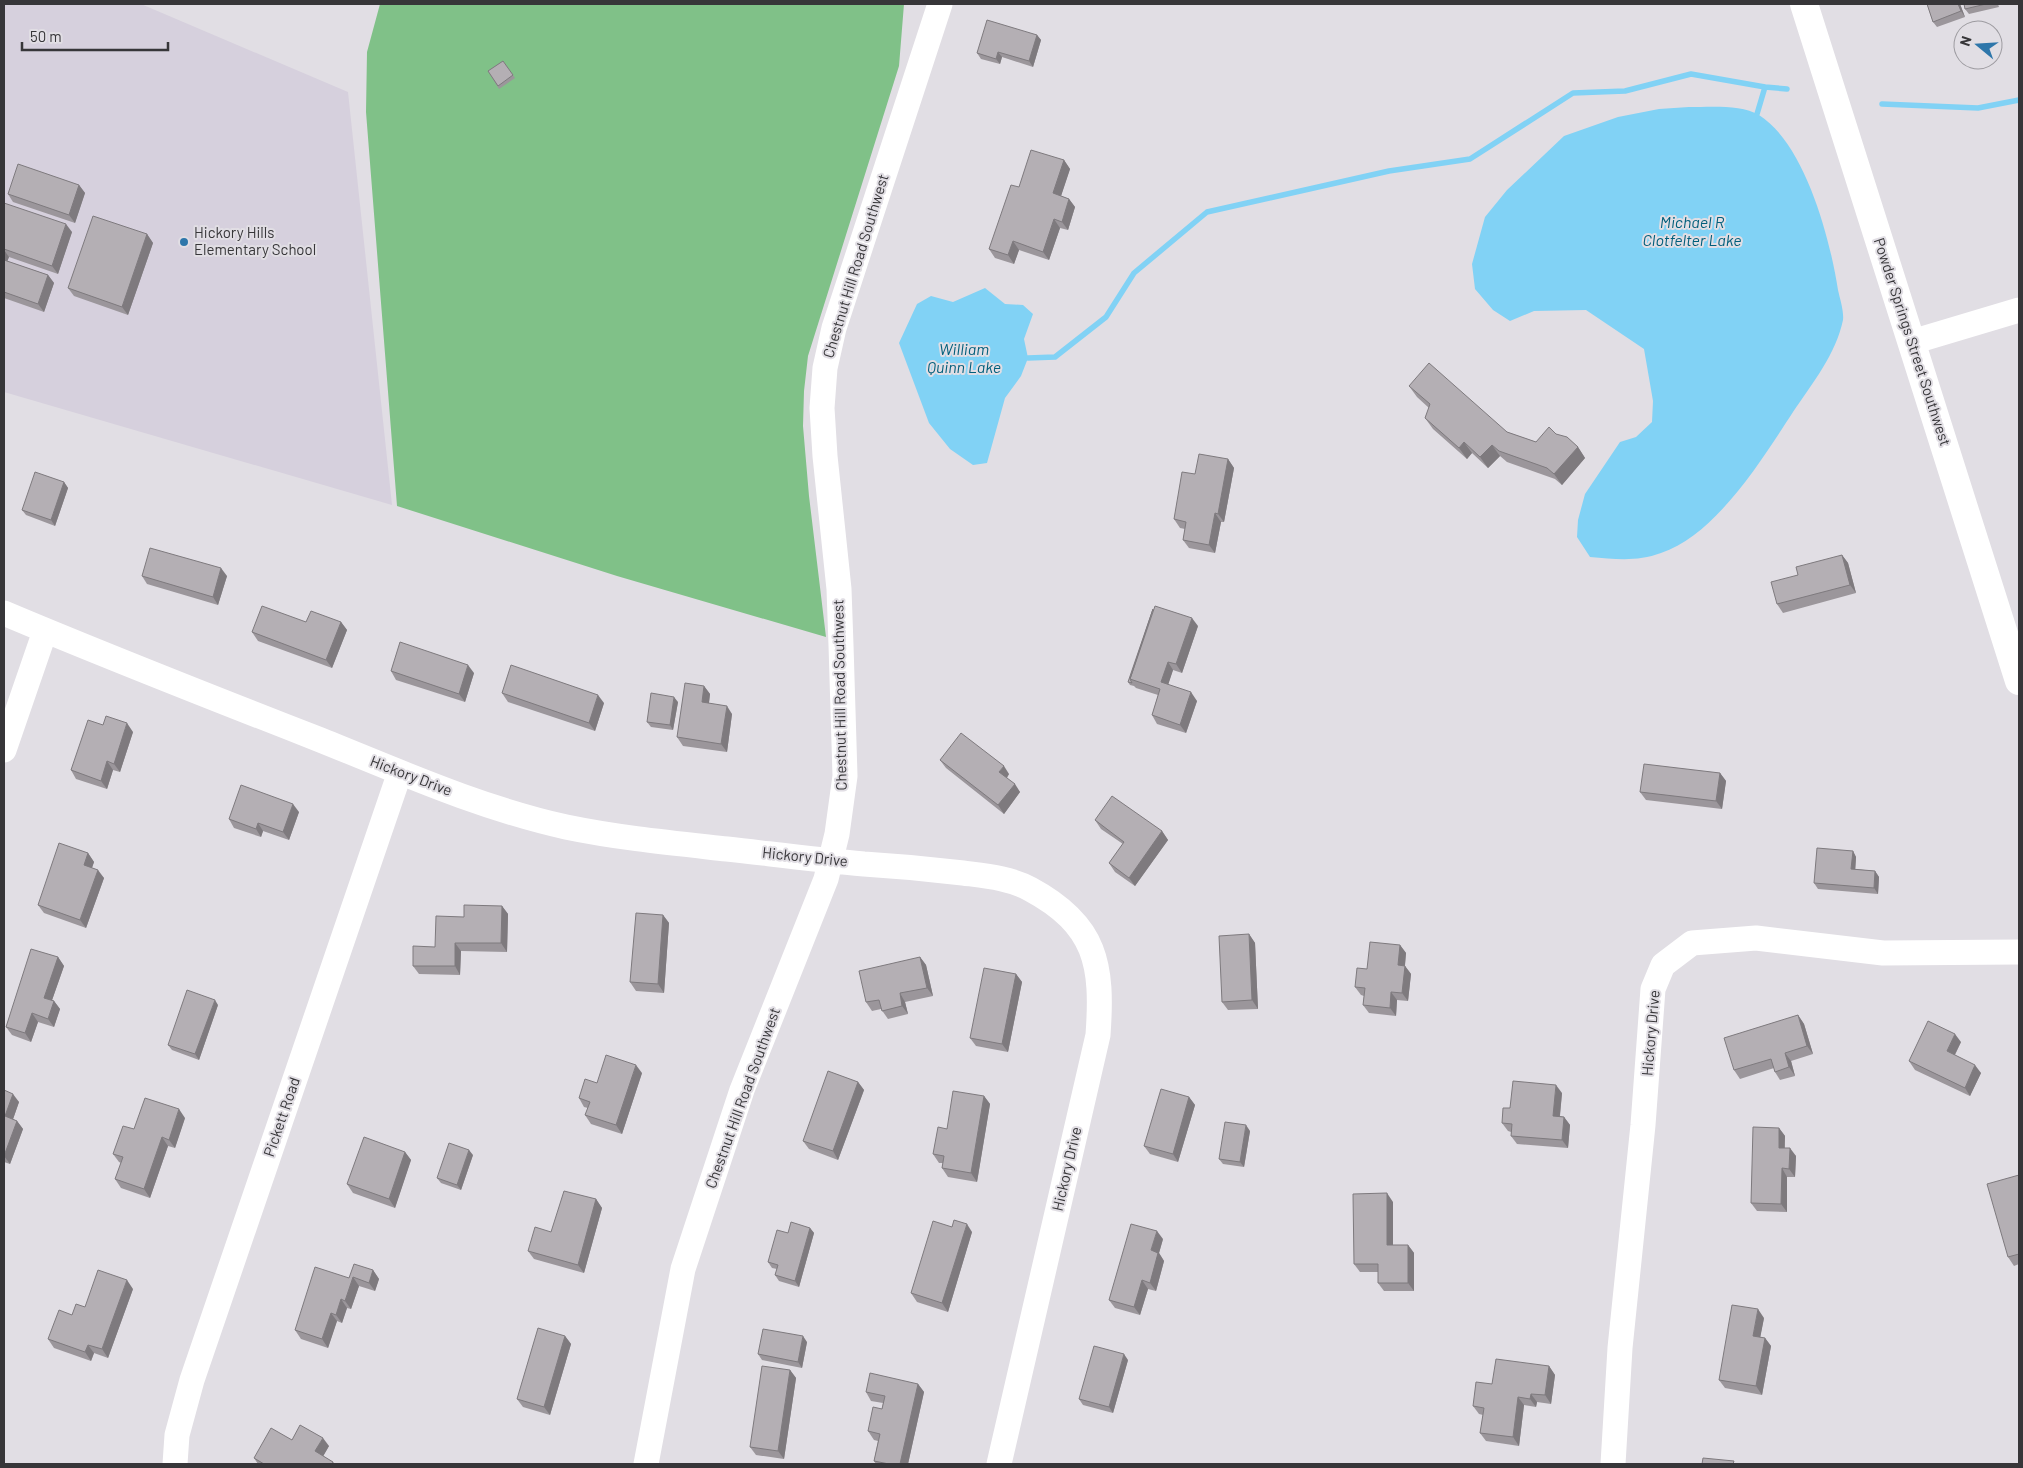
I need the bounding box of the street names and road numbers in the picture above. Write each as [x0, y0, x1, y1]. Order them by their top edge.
street label: Chestnut Hill Road Southwest [818, 172, 892, 360]
street label: Powder Springs Street Southwest [1871, 235, 1955, 448]
street label: Chestnut Hill Road Southwest [828, 599, 850, 791]
street label: Hickory Drive [368, 751, 455, 799]
street label: Hickory Drive [761, 843, 849, 869]
street label: Hickory Drive [1637, 989, 1663, 1077]
street label: Chestnut Hill Road Southwest [701, 1005, 783, 1191]
street label: Pickett Road [259, 1075, 303, 1159]
street label: Hickory Drive [1048, 1125, 1084, 1213]

